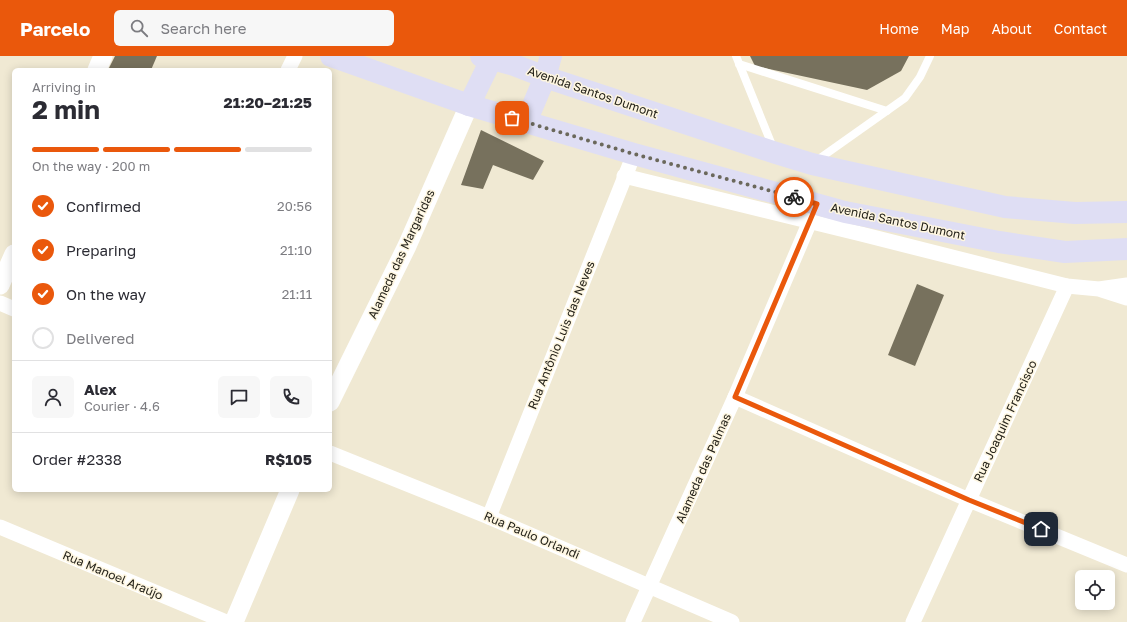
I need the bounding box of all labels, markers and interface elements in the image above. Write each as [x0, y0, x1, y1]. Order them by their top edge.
search box [114, 10, 394, 46]
text: Parcelo [20, 17, 90, 40]
icon: search [128, 17, 150, 39]
text: Search here [160, 19, 246, 37]
text: Home [879, 20, 919, 37]
text: Map [941, 20, 969, 37]
text: About [991, 20, 1032, 37]
text: Contact [1054, 20, 1107, 37]
street label: Avenida Santos Dumont [526, 63, 660, 121]
text: Arriving in [32, 79, 96, 95]
text: 21:20–21:25 [223, 93, 312, 111]
text: 2 min [32, 94, 100, 125]
pin [495, 101, 529, 135]
icon: bag [501, 107, 523, 129]
text: On the way · 200 m [32, 158, 150, 174]
courier [774, 177, 814, 217]
icon: bike [783, 186, 805, 208]
street label: Alameda das Margaridas [364, 187, 438, 321]
icon: check [32, 195, 54, 217]
text: Confirmed [66, 197, 141, 215]
text: 20:56 [277, 198, 312, 214]
street label: Avenida Santos Dumont [829, 199, 967, 243]
icon: check [32, 239, 54, 261]
text: Preparing [66, 241, 136, 259]
text: 21:10 [280, 242, 312, 258]
street label: Rua Antônio Luis das Neves [524, 259, 598, 411]
icon: check [32, 283, 54, 305]
text: On the way [66, 285, 146, 303]
text: 21:11 [282, 286, 312, 302]
text: Delivered [66, 329, 134, 347]
street label: Rua Joaquim Francisco [970, 358, 1040, 484]
button: person [32, 376, 74, 418]
button: chat [218, 376, 260, 418]
button: phone [270, 376, 312, 418]
text: Alex [84, 380, 117, 398]
text: Courier · 4.6 [84, 398, 160, 414]
street label: Alameda das Palmas [672, 411, 734, 525]
text: Order #2338 [32, 450, 122, 468]
text: R$105 [265, 450, 312, 468]
street label: Rua Paulo Orlandi [482, 508, 582, 562]
pin [1024, 512, 1058, 546]
icon: home [1030, 518, 1052, 540]
street label: Rua Manoel Araújo [61, 547, 165, 603]
map controls [1075, 570, 1115, 610]
button: locate [1075, 570, 1115, 610]

